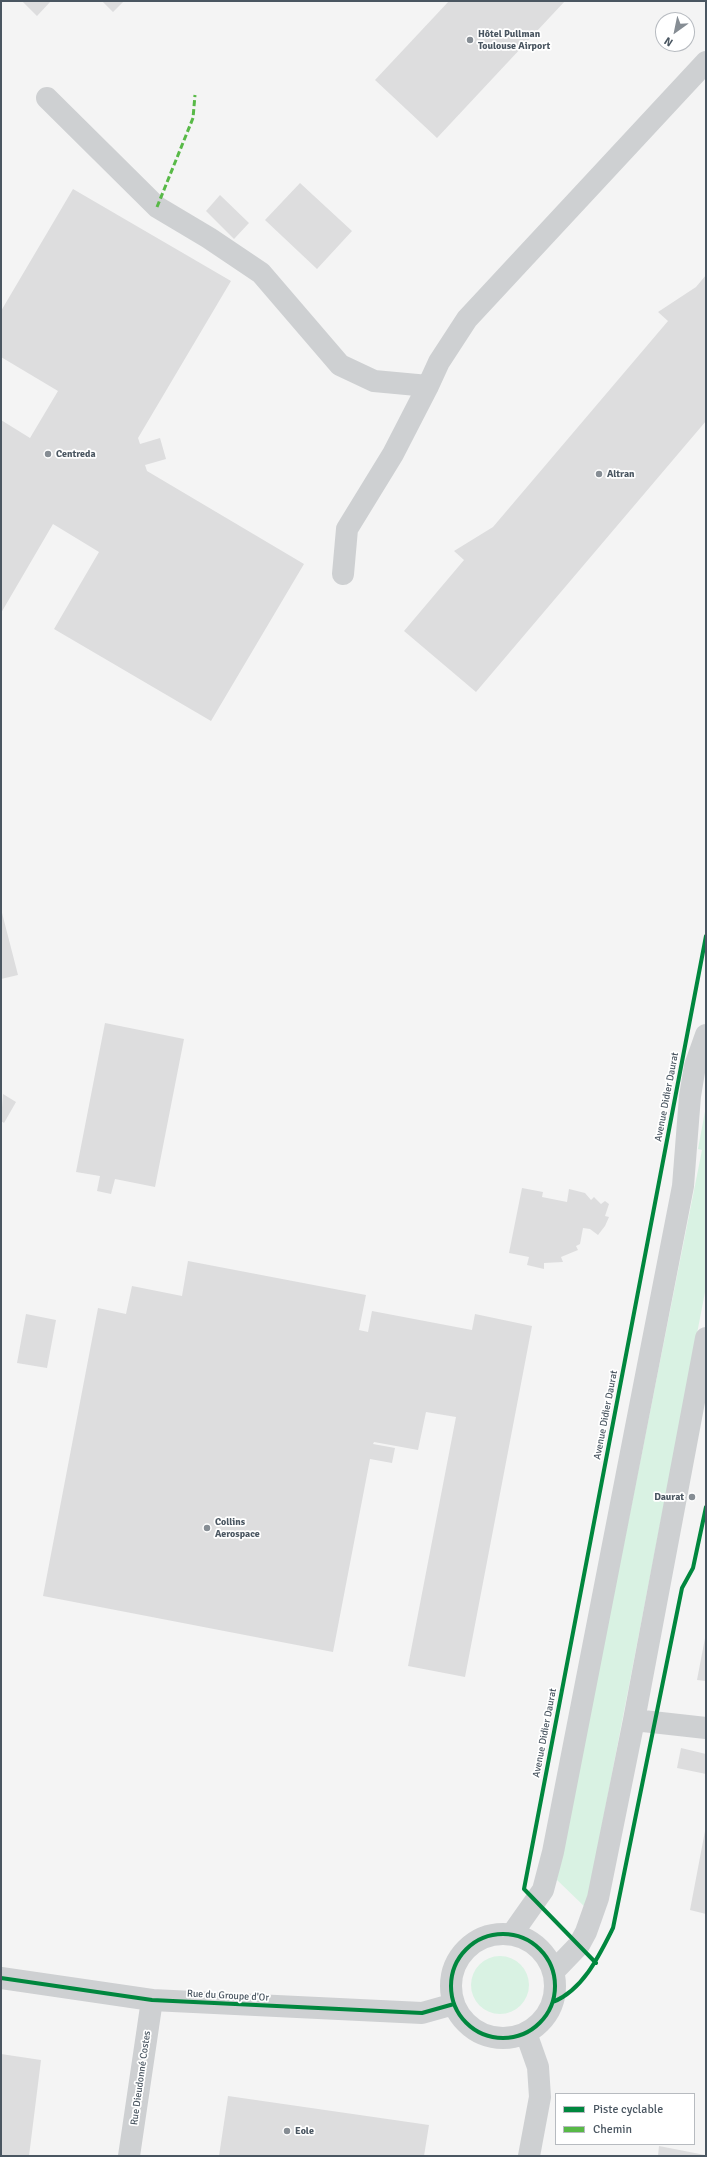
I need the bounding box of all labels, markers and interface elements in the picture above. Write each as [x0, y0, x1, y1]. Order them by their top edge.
north arrow [655, 12, 695, 52]
place label: Hôtel Pullman Toulouse Airport [478, 28, 550, 52]
text: N [662, 34, 675, 49]
marker: Hôtel Pullman Toulouse Airport [465, 35, 475, 45]
place label: Centreda [56, 448, 96, 460]
marker: Centreda [43, 449, 53, 459]
place label: Altran [607, 468, 634, 480]
marker: Altran [594, 469, 604, 479]
street label: Avenue Didier Daurat [652, 1051, 682, 1143]
street label: Avenue Didier Daurat [591, 1369, 621, 1461]
place label: Daurat [654, 1491, 684, 1503]
marker: Daurat [687, 1492, 697, 1502]
place label: Collins Aerospace [215, 1516, 260, 1540]
marker: Collins Aerospace [202, 1523, 212, 1533]
street label: Avenue Didier Daurat [530, 1687, 560, 1779]
street label: Rue du Groupe d'Or [187, 1988, 269, 2004]
street label: Rue Dieudonné Costes [128, 2030, 154, 2126]
legend [555, 2093, 695, 2145]
text: Piste cyclable [593, 2102, 663, 2117]
text: Chemin [593, 2122, 632, 2137]
place label: Eole [295, 2125, 314, 2137]
marker: Eole [282, 2126, 292, 2136]

